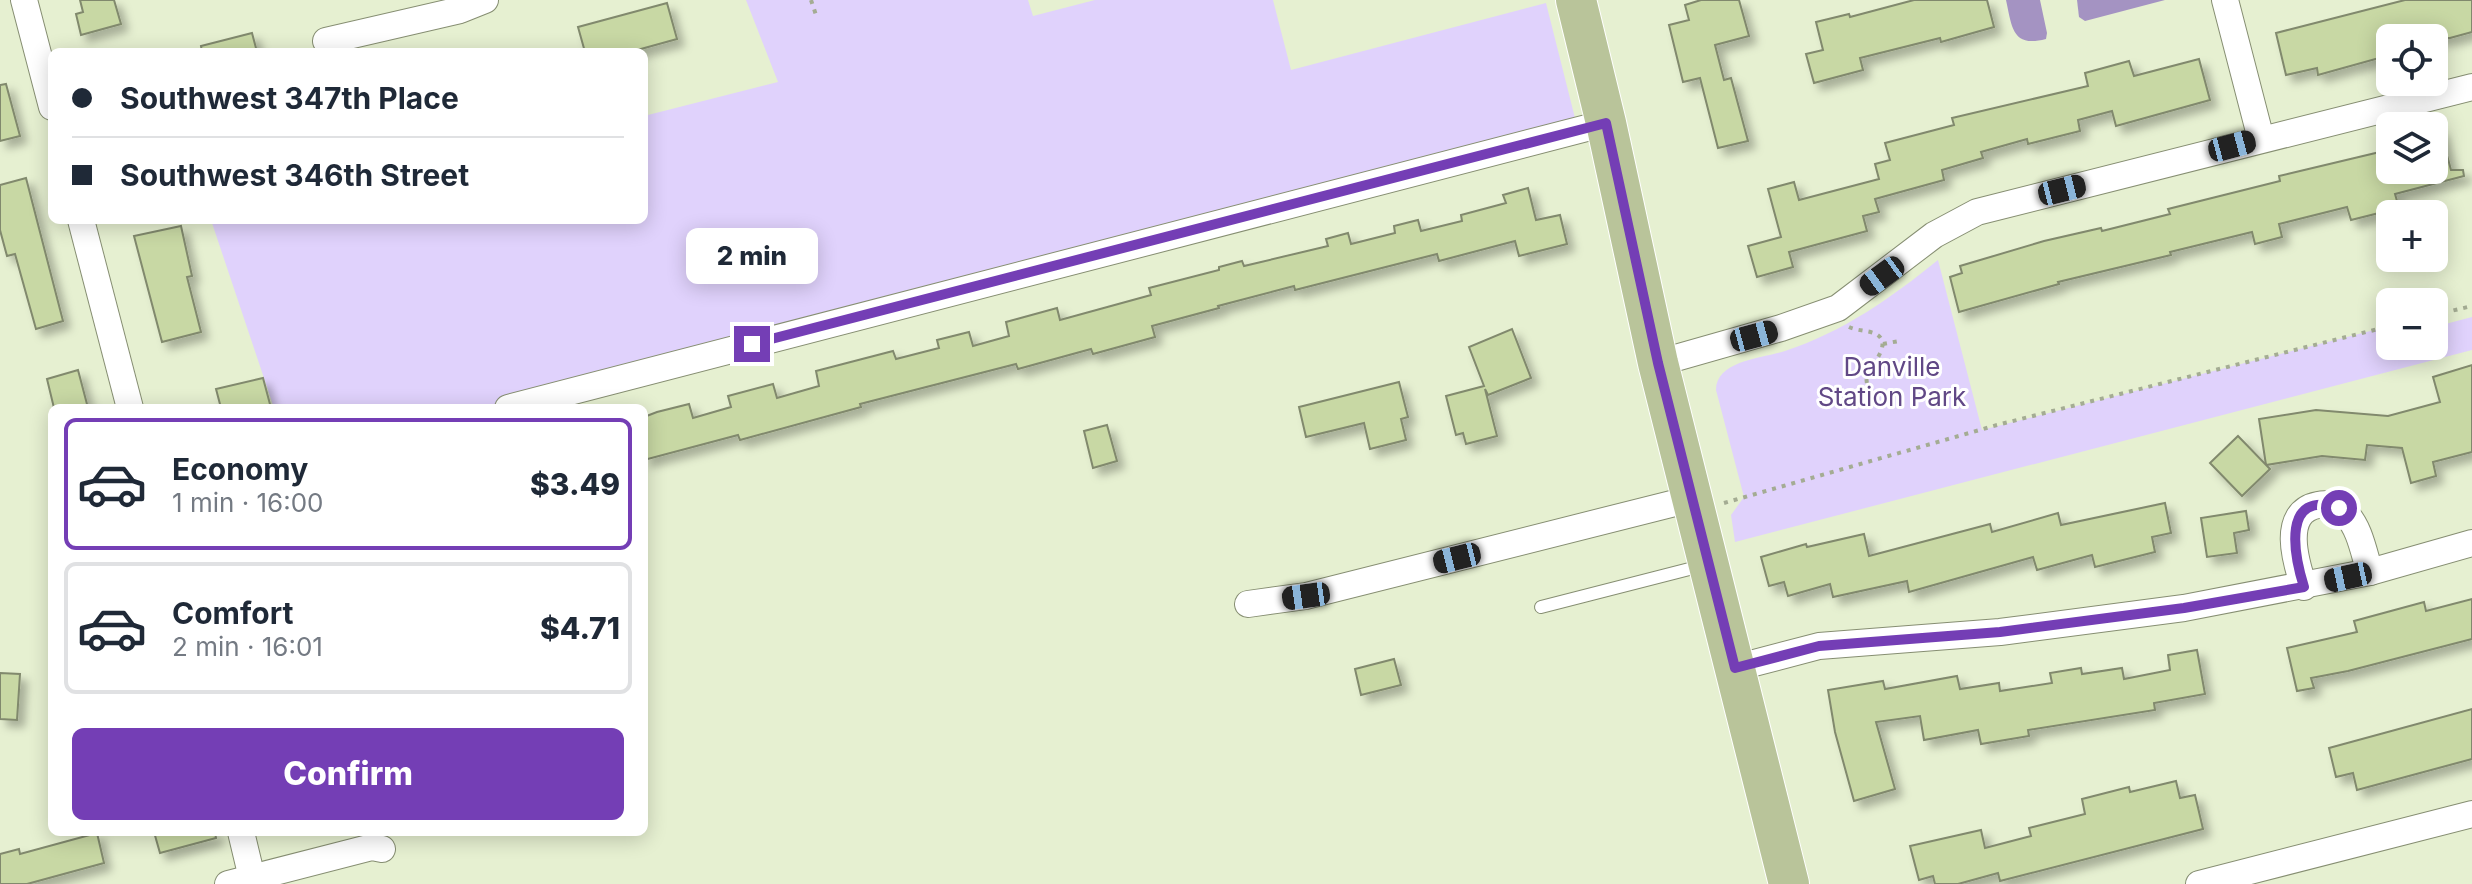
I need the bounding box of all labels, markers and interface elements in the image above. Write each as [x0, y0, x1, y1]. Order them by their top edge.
map controls [2376, 24, 2448, 360]
button: locate [2376, 24, 2448, 96]
text: Southwest 347th Place [120, 80, 459, 116]
button: layers [2376, 112, 2448, 184]
car [2206, 128, 2258, 164]
text: Southwest 346th Street [120, 157, 469, 193]
car [2036, 173, 2088, 207]
button: + [2376, 200, 2448, 272]
callout: 2 min [686, 228, 818, 284]
text: 2 min [717, 240, 787, 271]
car [1856, 252, 1908, 300]
button: − [2376, 288, 2448, 360]
car [1728, 318, 1780, 354]
route end [734, 326, 770, 362]
park label: Danville Station Park [1818, 351, 1966, 412]
icon: car [76, 448, 148, 520]
text: Economy [172, 451, 308, 487]
text: $3.49 [530, 466, 620, 502]
text: 1 min · 16:00 [172, 487, 323, 518]
route start [2321, 490, 2357, 526]
car [1431, 541, 1483, 575]
car [2322, 560, 2374, 594]
car [1281, 581, 1331, 611]
icon: car [76, 592, 148, 664]
text: Comfort [172, 595, 293, 631]
text: $4.71 [540, 610, 620, 646]
text: 2 min · 16:01 [172, 631, 323, 662]
button: Confirm [72, 728, 624, 820]

